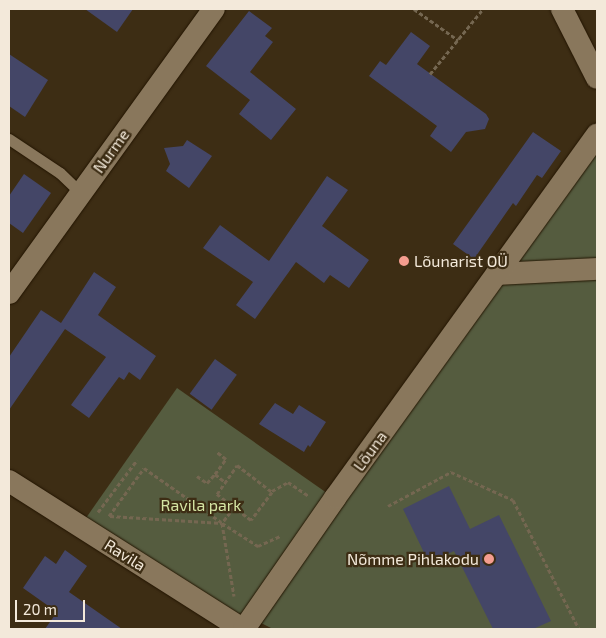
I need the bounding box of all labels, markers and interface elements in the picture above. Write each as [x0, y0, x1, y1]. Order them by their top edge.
street label: Nurme [89, 125, 133, 177]
place label: Lõunarist OÜ [414, 251, 508, 271]
marker: Lõunarist OÜ [398, 255, 410, 267]
street label: Lõuna [349, 427, 391, 475]
park label: Ravila park [161, 495, 241, 515]
street label: Ravila [101, 535, 149, 575]
place label: Nõmme Pihlakodu [347, 549, 479, 569]
marker: Nõmme Pihlakodu [483, 553, 495, 565]
scale bar [18, 590, 88, 622]
text: 20 m [23, 600, 57, 618]

